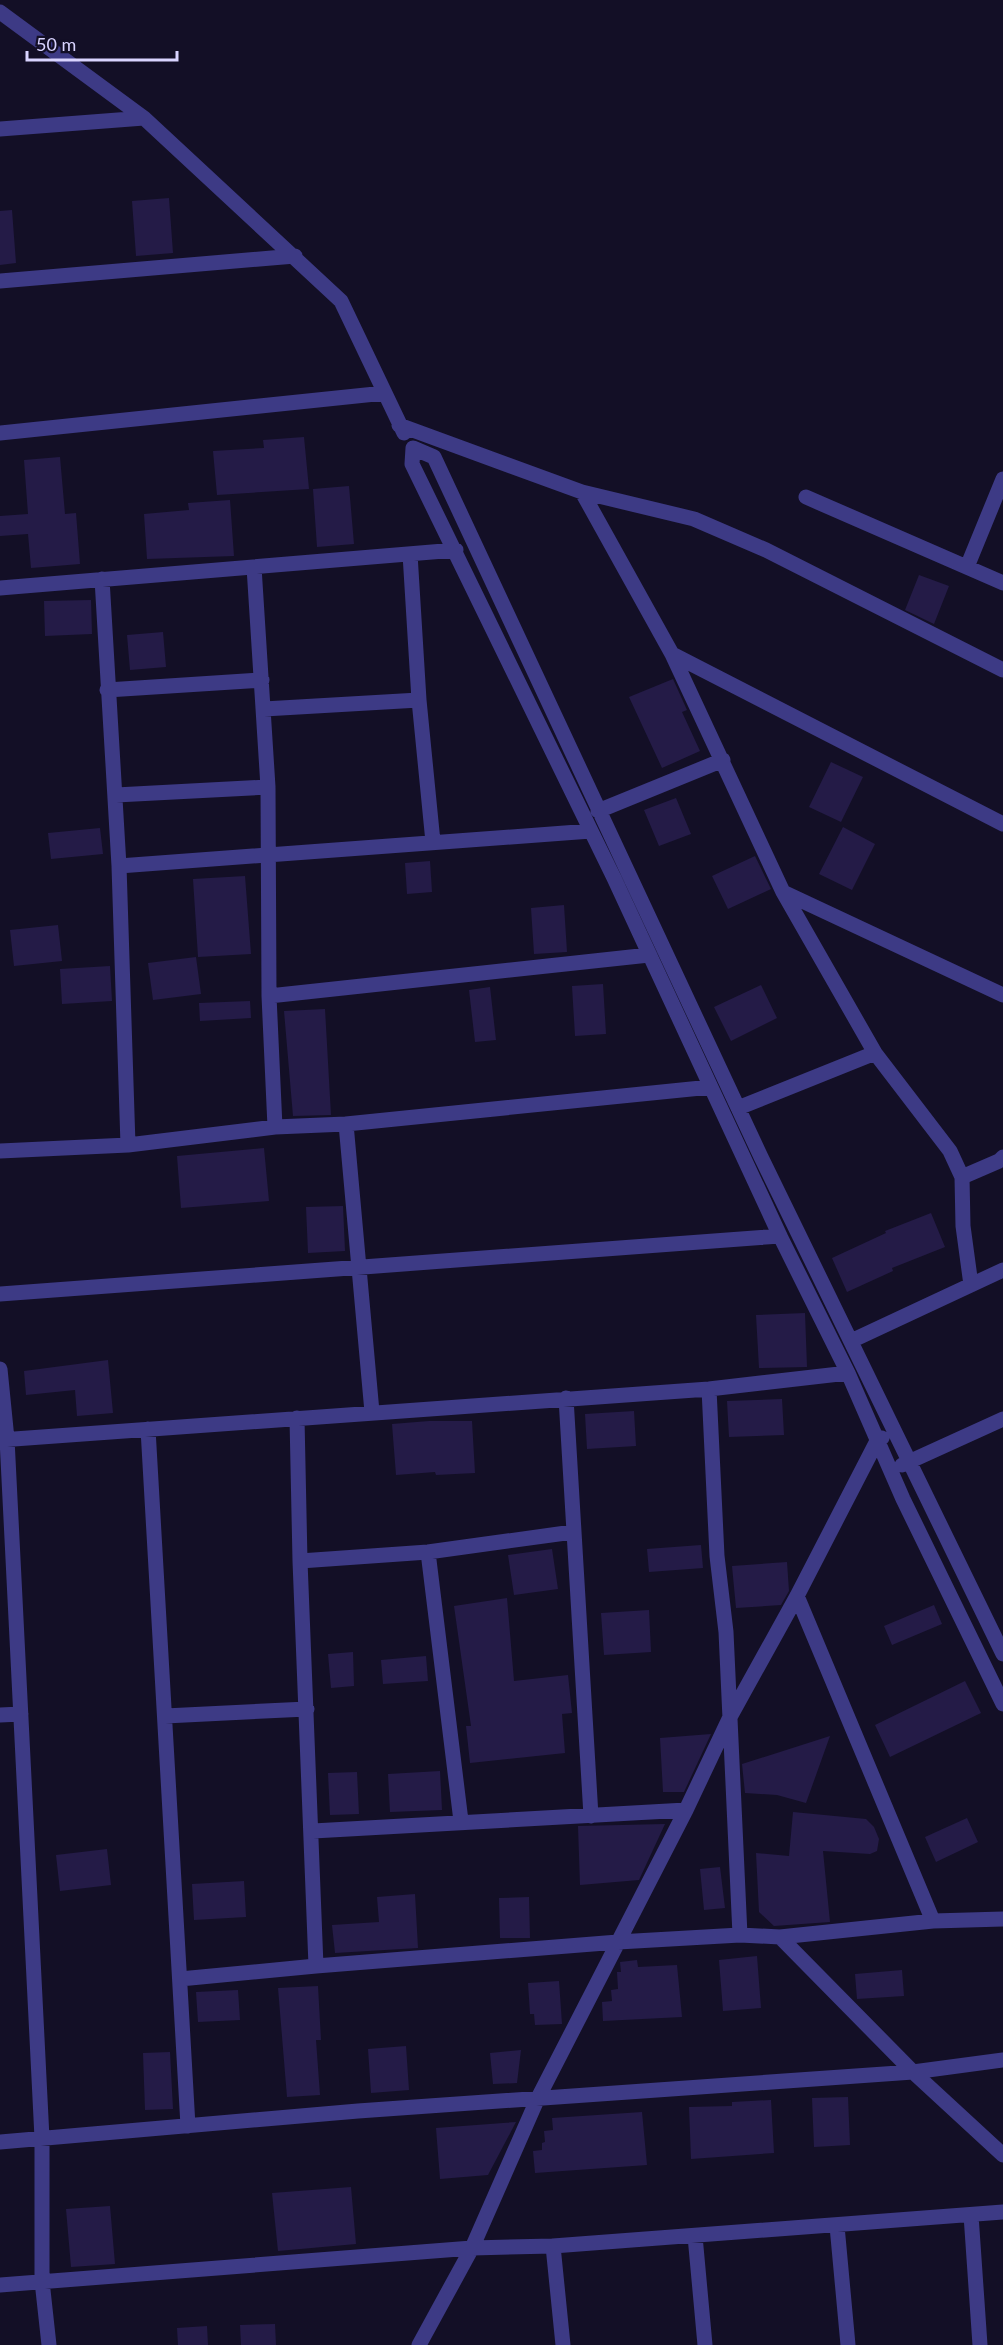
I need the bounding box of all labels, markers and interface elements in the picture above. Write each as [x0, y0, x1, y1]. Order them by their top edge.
scale bar [27, 24, 177, 62]
text: 50 m [36, 33, 76, 55]

